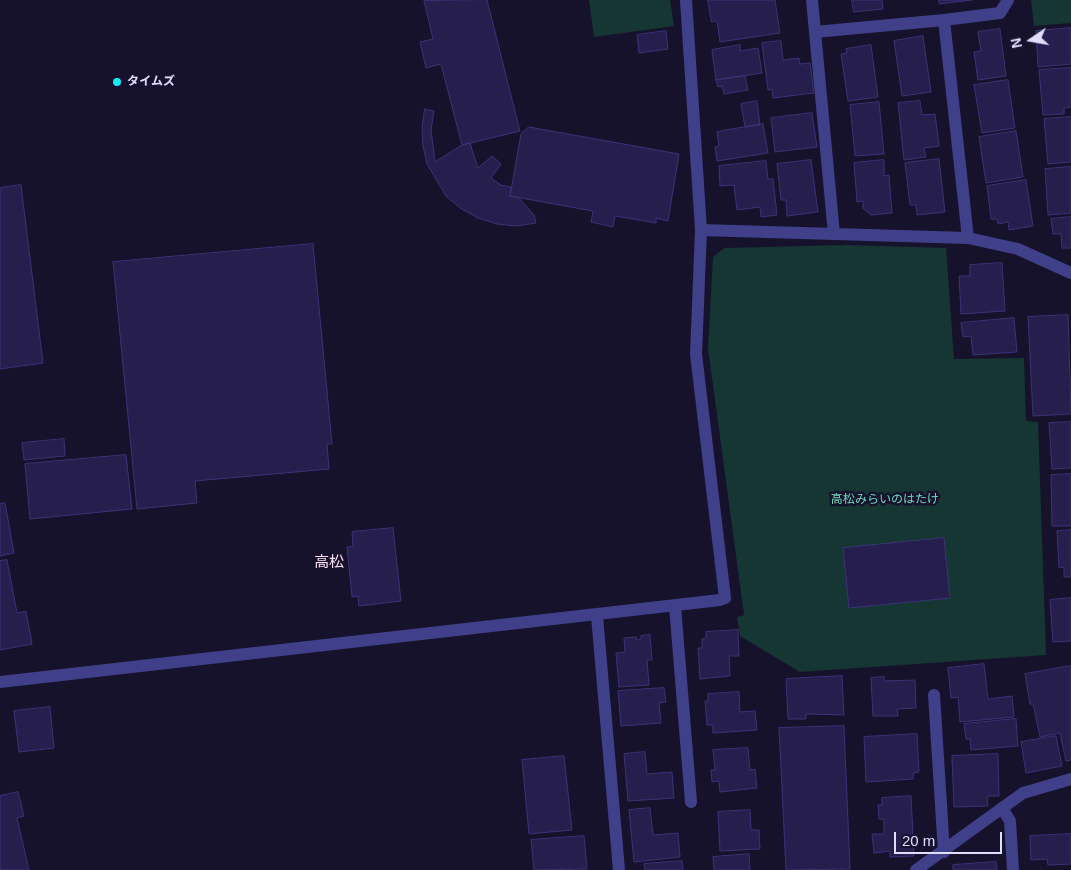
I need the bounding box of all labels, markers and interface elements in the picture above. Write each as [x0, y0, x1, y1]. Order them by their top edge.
north arrow [1006, 15, 1056, 65]
text: N [1007, 37, 1025, 50]
place label: タイムズ [127, 75, 175, 89]
marker: タイムズ [111, 76, 123, 88]
park label: 高松みらいのはたけ [831, 493, 939, 507]
district label: 高松 [314, 554, 344, 572]
scale bar [896, 822, 1004, 854]
text: 20 m [902, 832, 935, 849]

